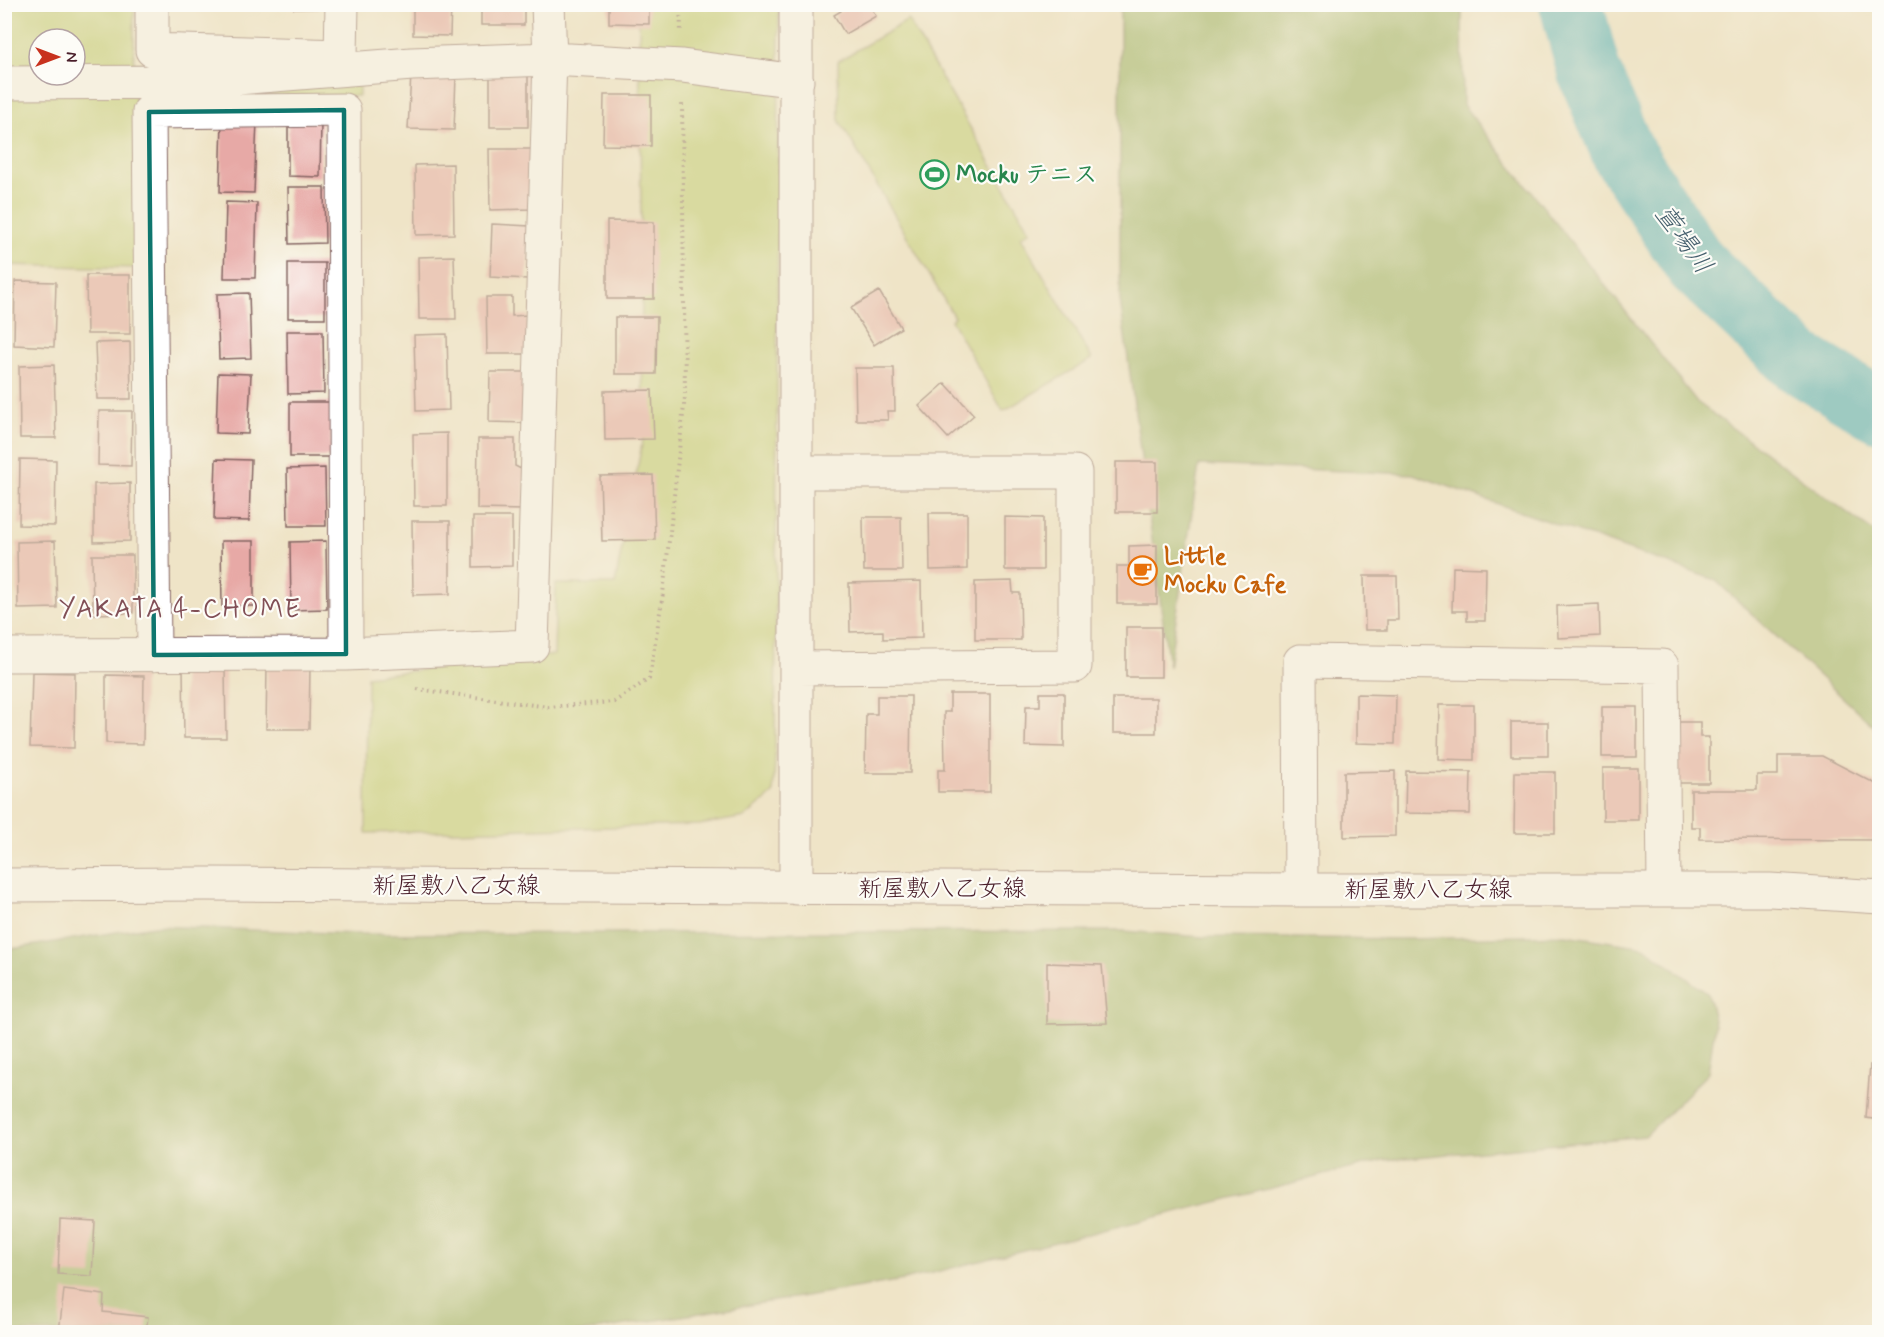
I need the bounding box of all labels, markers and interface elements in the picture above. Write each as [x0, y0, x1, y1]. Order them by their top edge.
north arrow [27, 27, 87, 87]
text: N [60, 52, 81, 62]
sports icon: Mocku テニス [919, 159, 951, 191]
place label: Mocku テニス [956, 160, 1098, 191]
water label: 萱場川 [1646, 198, 1720, 282]
place label: Little Mocku Cafe [1164, 542, 1287, 601]
cafe icon: Little Mocku Cafe [1127, 555, 1159, 587]
district label: YAKATA 4-CHOME [59, 593, 301, 627]
street label: 新屋敷八乙女線 [372, 871, 540, 902]
street label: 新屋敷八乙女線 [858, 874, 1026, 905]
street label: 新屋敷八乙女線 [1344, 875, 1512, 906]

